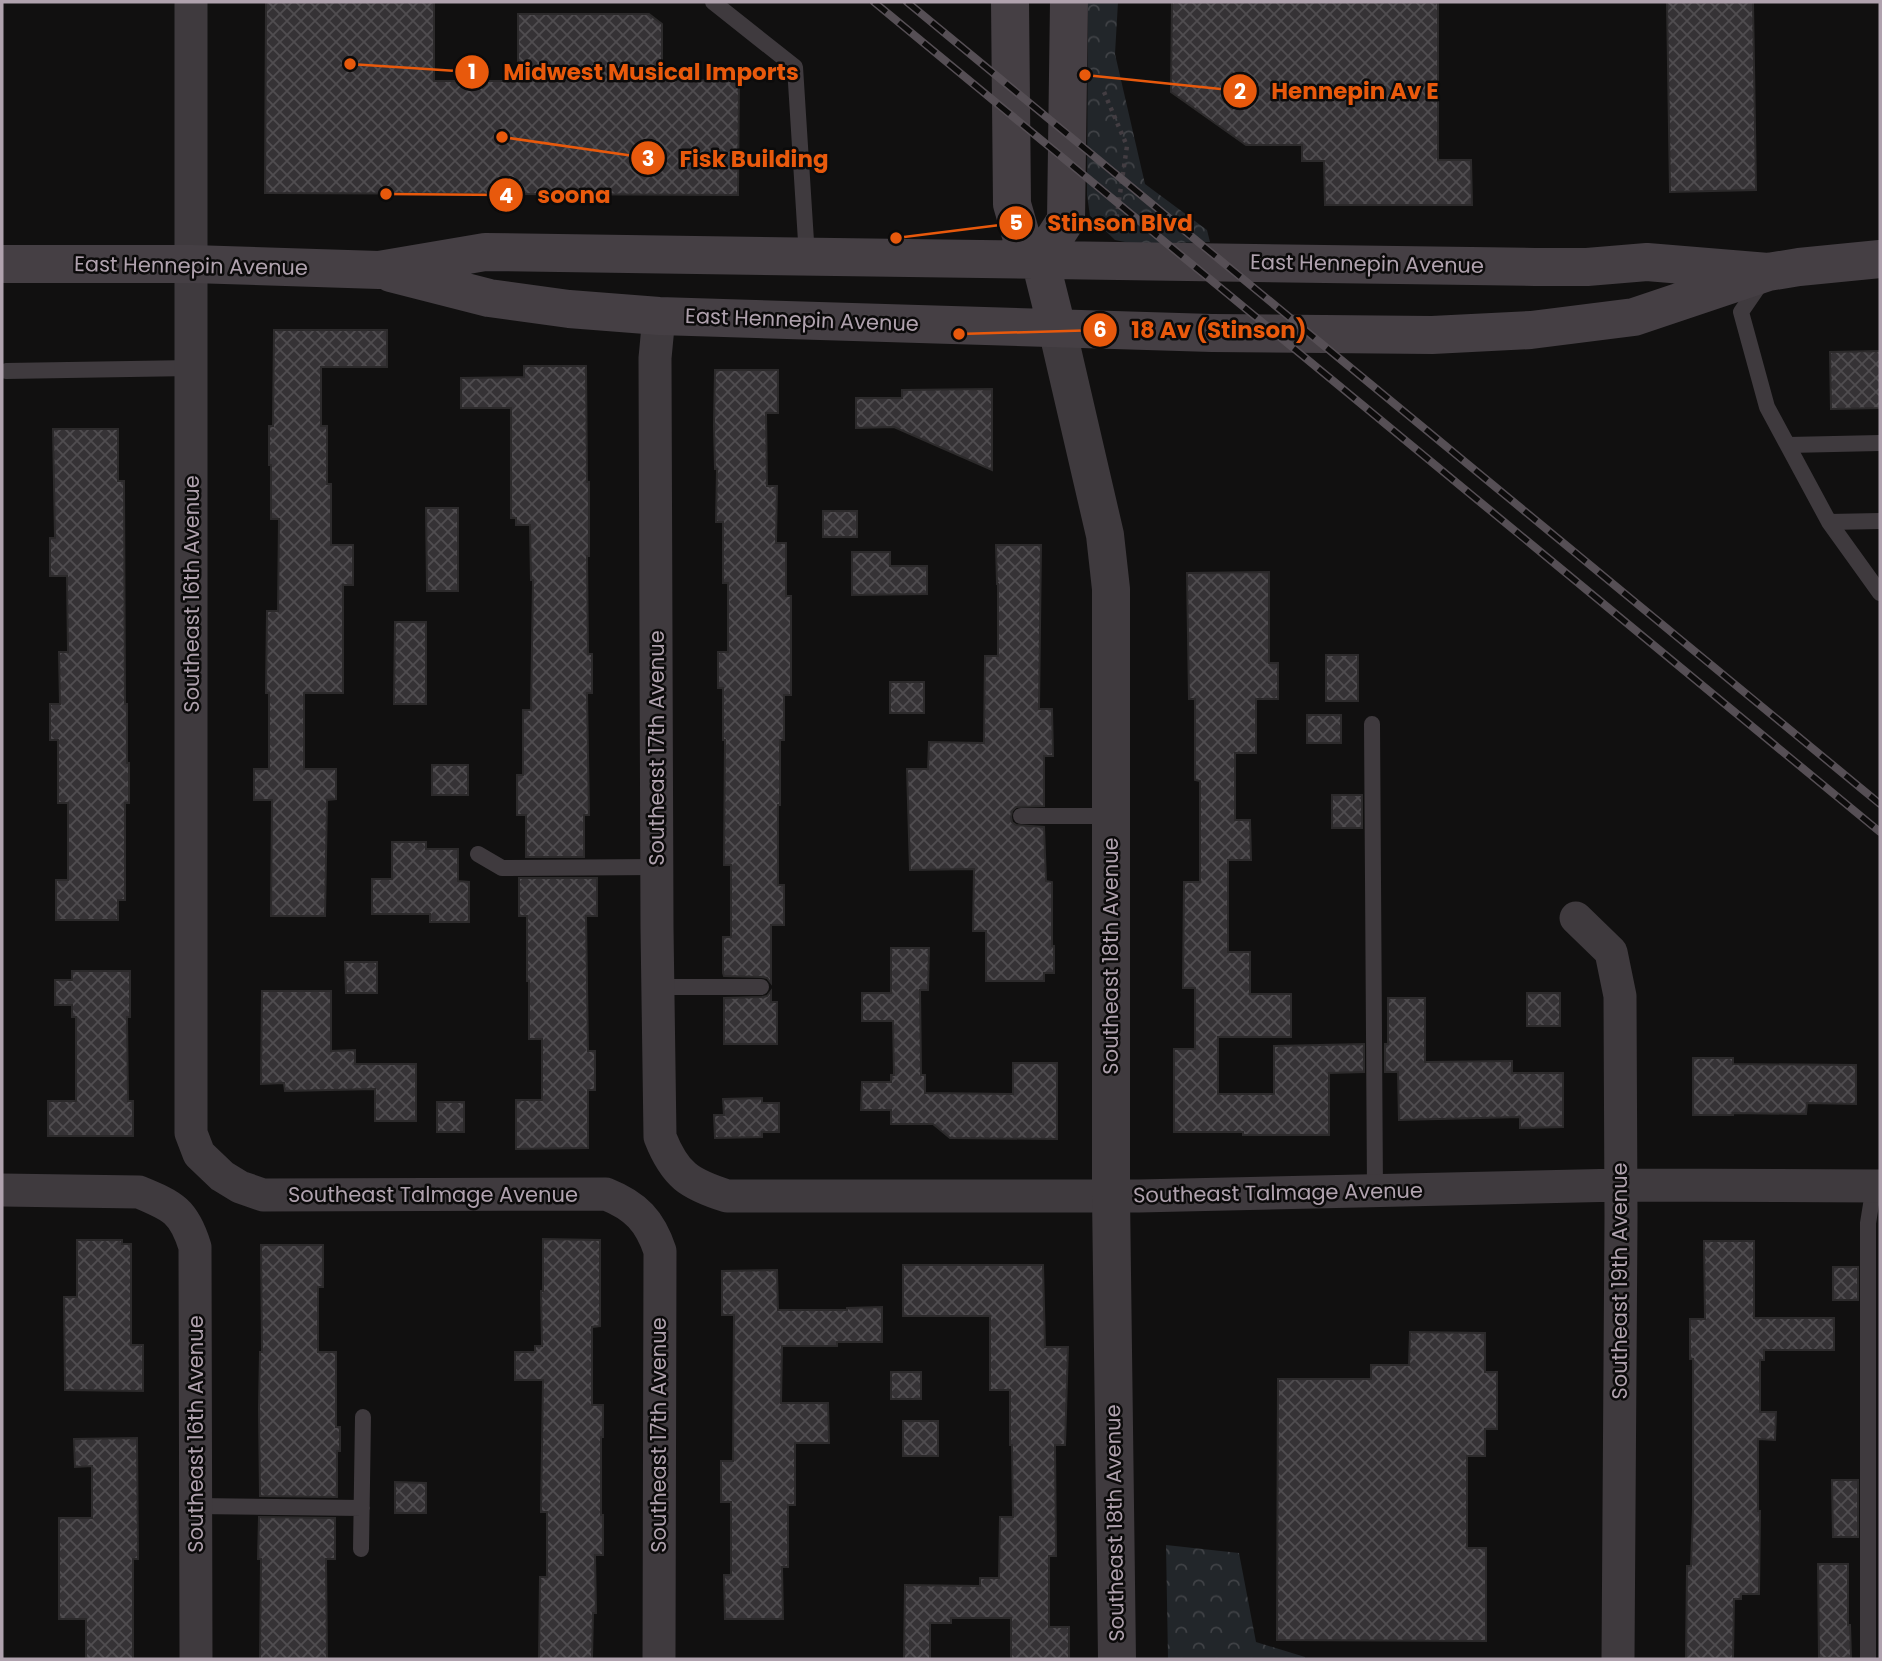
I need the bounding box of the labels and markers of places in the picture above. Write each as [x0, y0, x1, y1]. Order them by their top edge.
callout: Midwest Musical Imports [454, 50, 813, 94]
callout: Hennepin Av E [1222, 69, 1453, 113]
callout: Fisk Building [631, 136, 843, 180]
callout: soona [489, 173, 625, 217]
callout: Stinson Blvd [998, 201, 1207, 245]
callout: 18 Av (Stinson) [1083, 308, 1321, 352]

